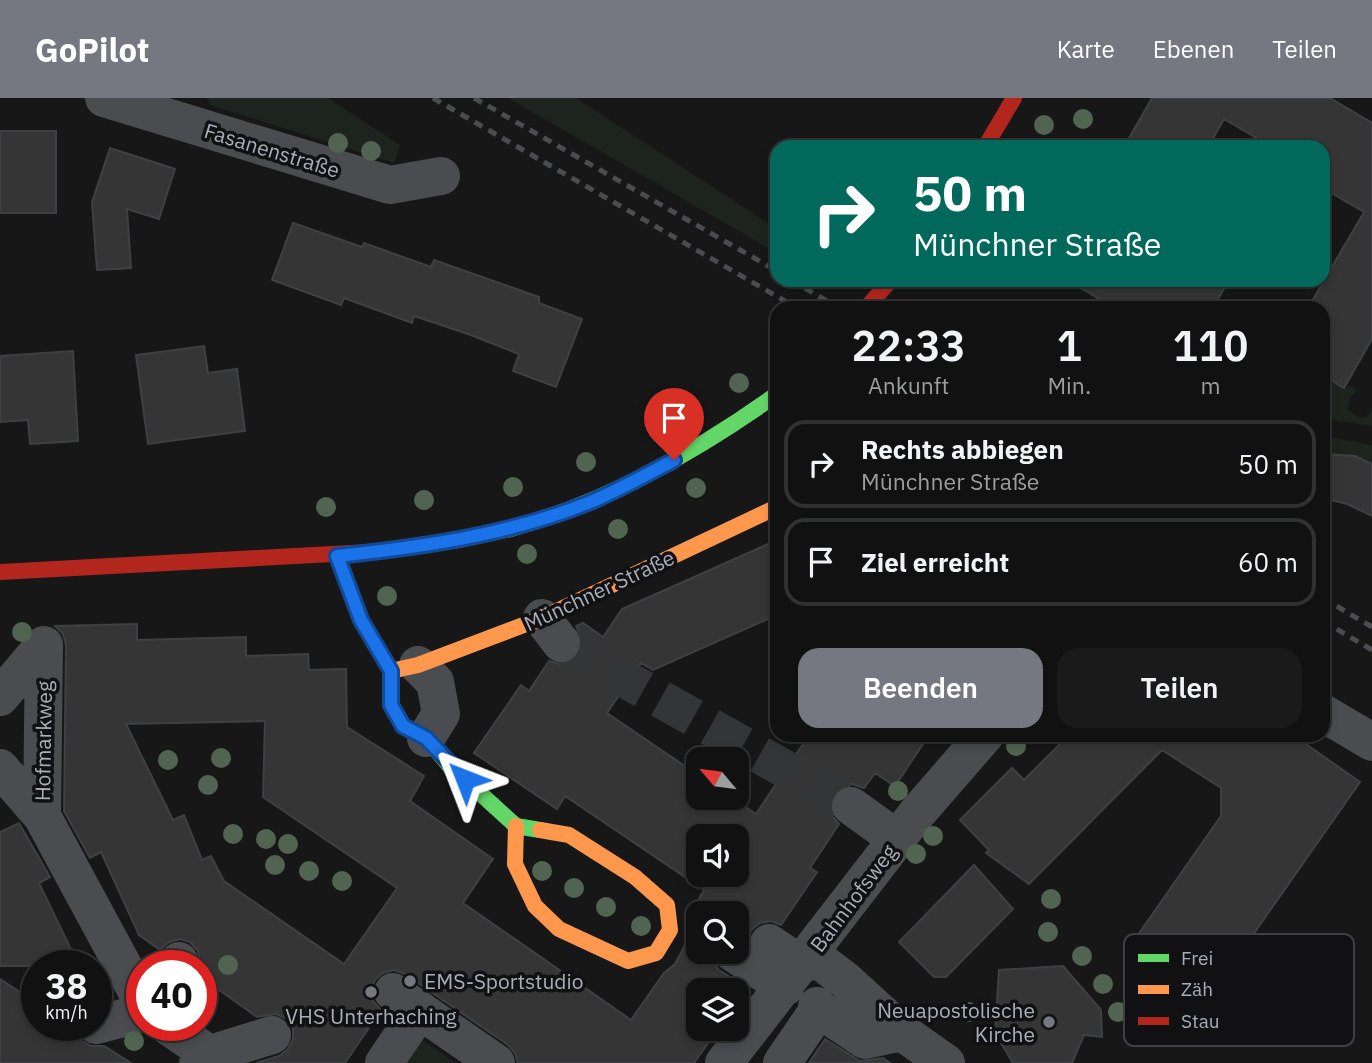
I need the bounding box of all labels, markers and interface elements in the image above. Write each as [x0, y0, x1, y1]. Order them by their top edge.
text: GoPilot [35, 28, 149, 71]
text: Karte [1057, 33, 1115, 65]
text: Ebenen [1153, 33, 1234, 65]
text: Teilen [1272, 33, 1337, 65]
street label: Fasanenstraße [201, 116, 343, 184]
text: 50 m [913, 161, 1027, 224]
icon: right [798, 168, 889, 259]
text: Münchner Straße [913, 223, 1161, 265]
text: 22:33 [852, 318, 966, 373]
text: 1 [1057, 318, 1082, 373]
text: 110 [1173, 318, 1248, 373]
text: Ankunft [868, 370, 949, 400]
text: Min. [1047, 370, 1091, 400]
text: m [1201, 370, 1221, 400]
pin [644, 388, 704, 460]
icon: arrive [655, 399, 693, 437]
text: Rechts abbiegen [861, 432, 1064, 466]
icon: right [802, 445, 840, 483]
text: 50 m [1238, 447, 1298, 481]
text: Münchner Straße [861, 466, 1039, 496]
street label: Münchner Straße [519, 543, 679, 637]
icon: arrive [802, 543, 840, 581]
text: Ziel erreicht [861, 545, 1009, 579]
text: 60 m [1238, 545, 1298, 579]
button: Beenden [798, 648, 1043, 728]
button: Teilen [1057, 648, 1302, 728]
street label: Hofmarkweg [28, 681, 58, 801]
position arrow [428, 742, 502, 816]
north arrow [686, 747, 749, 810]
map controls [686, 747, 749, 1041]
button: sound [686, 824, 749, 887]
street label: Bahnhofsweg [803, 839, 903, 957]
button: search [686, 901, 749, 964]
legend [1124, 934, 1354, 1046]
text: Frei [1181, 946, 1213, 970]
speed limit sign: 40 [126, 950, 217, 1041]
text: 38 [45, 963, 88, 1009]
place label: EMS-Sportstudio [424, 967, 584, 995]
marker: EMS-Sportstudio [402, 973, 418, 989]
text: Zäh [1181, 977, 1213, 1001]
button: layers [686, 978, 749, 1041]
marker: VHS Unterhaching [363, 984, 379, 1000]
place label: Neuapostolische Kirche [877, 996, 1035, 1048]
text: km/h [45, 1001, 88, 1024]
place label: VHS Unterhaching [285, 1002, 457, 1030]
text: Stau [1181, 1009, 1220, 1033]
marker: Neuapostolische Kirche [1041, 1014, 1057, 1030]

